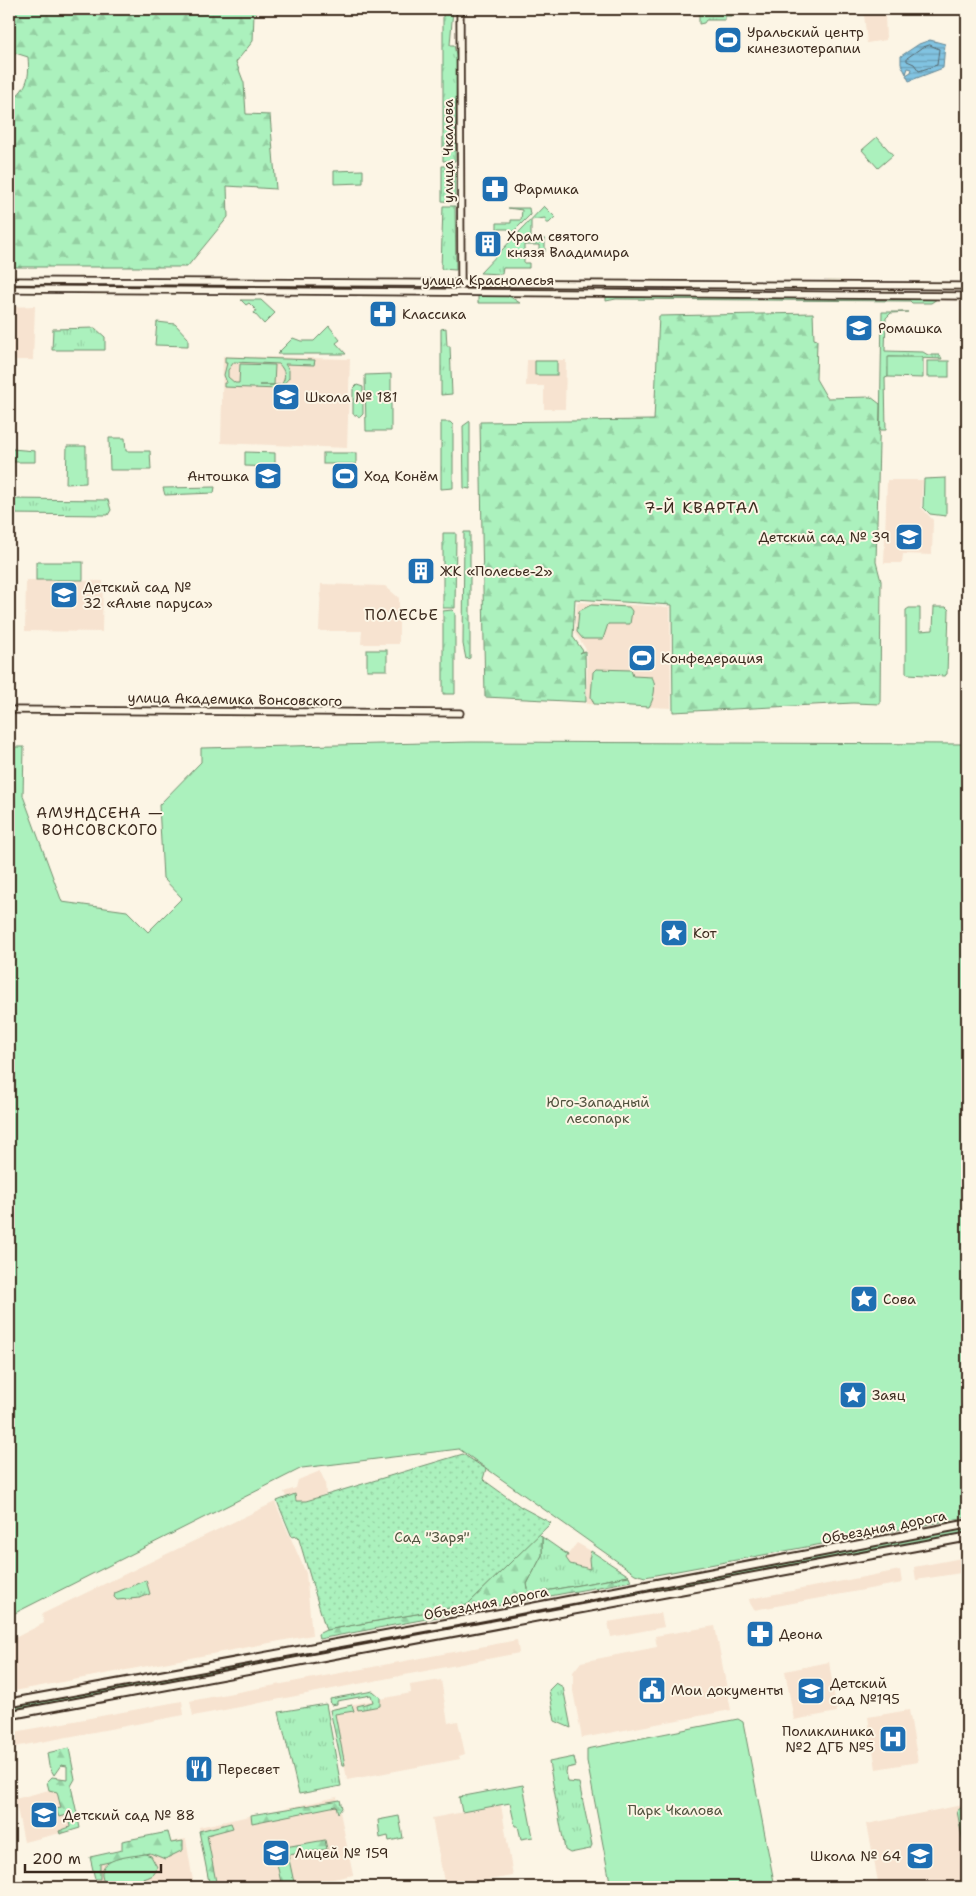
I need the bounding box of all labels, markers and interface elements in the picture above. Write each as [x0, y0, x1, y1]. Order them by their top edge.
place label: Уральский центр кинезиотерапии [747, 23, 864, 57]
sports icon: Уральский центр кинезиотерапии [713, 25, 743, 55]
street label: улица Чкалова [439, 99, 457, 203]
pharmacy icon: Фармика [480, 174, 510, 204]
place label: Фармика [514, 180, 579, 198]
place label: Храм святого князя Владимира [507, 227, 629, 261]
building icon: Храм святого князя Владимира [473, 229, 503, 259]
street label: улица Краснолесья [422, 271, 554, 289]
pharmacy icon: Классика [368, 299, 398, 329]
place label: Классика [402, 305, 466, 323]
school or university icon: Ромашка [844, 313, 874, 343]
place label: Ромашка [878, 319, 942, 337]
school or university icon: Школа № 181 [271, 382, 301, 412]
place label: Школа № 181 [305, 388, 398, 406]
school or university icon: Антошка [253, 461, 283, 491]
sports icon: Ход Конём [330, 461, 360, 491]
place label: Антошка [187, 467, 249, 485]
place label: Ход Конём [364, 467, 438, 485]
district label: 7-Й КВАРТАЛ [644, 497, 760, 518]
school or university icon: Детский сад № 39 [894, 522, 924, 552]
place label: Детский сад № 39 [758, 528, 890, 546]
building icon: ЖК «Полесье-2» [406, 556, 436, 586]
place label: ЖК «Полесье-2» [440, 562, 553, 580]
place label: Детский сад № 32 «Алые паруса» [83, 578, 213, 612]
school or university icon: Детский сад № 32 «Алые паруса» [49, 580, 79, 610]
district label: ПОЛЕСЬЕ [365, 605, 439, 625]
sports icon: Конфедерация [627, 643, 657, 673]
place label: Конфедерация [661, 649, 763, 667]
street label: улица Академика Вонсовского [128, 688, 342, 710]
district label: АМУНДСЕНА — ВОНСОВСКОГО [36, 803, 164, 840]
place icon: Кот [659, 918, 689, 948]
place label: Кот [693, 924, 718, 942]
park label: Юго-Западный лесопарк [547, 1093, 649, 1127]
place icon: Сова [849, 1284, 879, 1314]
place label: Сова [883, 1290, 916, 1308]
place icon: Заяц [838, 1380, 868, 1410]
place label: Заяц [872, 1386, 906, 1404]
street label: Объездная дорога [820, 1506, 948, 1548]
park label: Сад "Заря" [394, 1528, 470, 1546]
street label: Объездная дорога [422, 1582, 550, 1624]
pharmacy icon: Деона [745, 1619, 775, 1649]
place label: Деона [779, 1625, 823, 1643]
place label: Детский сад №195 [830, 1674, 900, 1708]
public building icon: Мои документы [637, 1675, 667, 1705]
school or university icon: Детский сад №195 [796, 1676, 826, 1706]
place label: Мои документы [671, 1681, 784, 1699]
place label: Поликлиника №2 ДГБ №5 [782, 1722, 874, 1756]
hospital icon: Поликлиника №2 ДГБ №5 [878, 1724, 908, 1754]
restaurant icon: Пересвет [184, 1754, 214, 1784]
place label: Пересвет [218, 1760, 281, 1778]
school or university icon: Детский сад № 88 [29, 1800, 59, 1830]
park label: Парк Чкалова [628, 1801, 723, 1819]
place label: Детский сад № 88 [63, 1806, 195, 1824]
school or university icon: Лицей № 159 [261, 1838, 291, 1868]
scale bar [25, 1841, 161, 1873]
school or university icon: Школа № 64 [905, 1841, 935, 1871]
place label: Лицей № 159 [295, 1844, 389, 1862]
place label: Школа № 64 [810, 1847, 901, 1865]
text: 200 m [32, 1849, 81, 1869]

